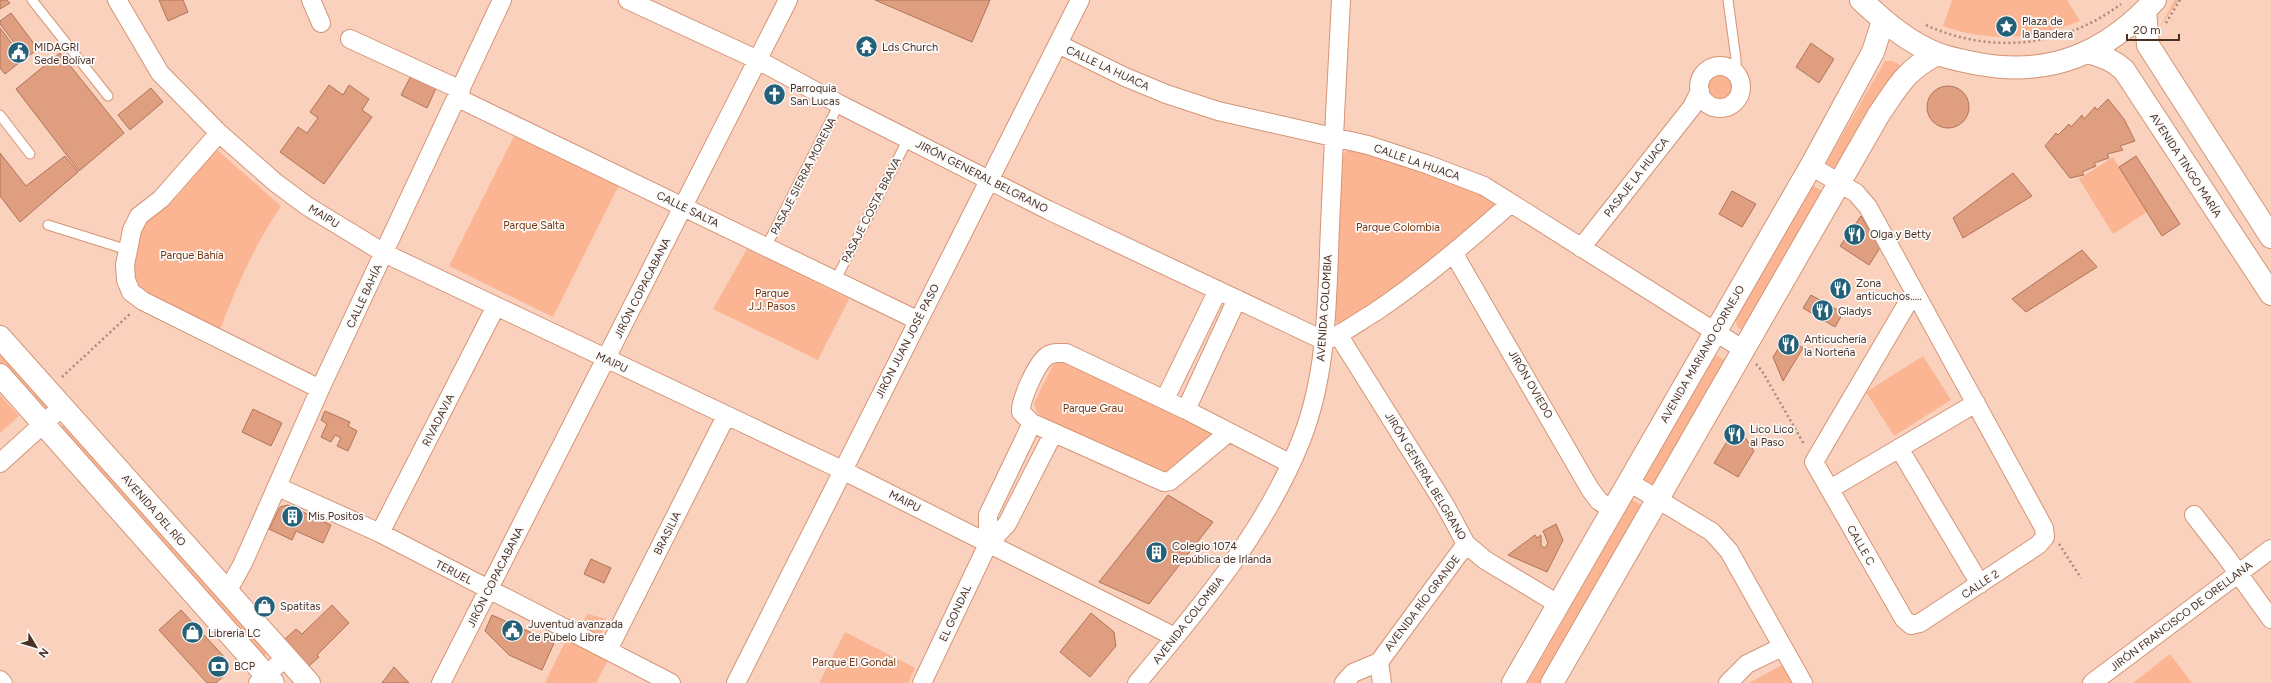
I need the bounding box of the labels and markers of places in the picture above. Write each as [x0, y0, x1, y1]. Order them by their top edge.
place icon: Plaza de la Bandera [1994, 14, 2020, 40]
place label: Plaza de la Bandera [2022, 15, 2073, 41]
temple icon: Lds Church [854, 34, 880, 60]
public building icon: MIDAGRI Sede Bolívar [6, 40, 32, 66]
place label: MIDAGRI Sede Bolívar [34, 41, 95, 67]
place label: Lds Church [882, 41, 938, 54]
church icon: Parroquia San Lucas [761, 81, 787, 107]
place label: Parroquia San Lucas [790, 82, 840, 108]
restaurant icon: Olga y Betty [1841, 221, 1867, 247]
place label: Olga y Betty [1870, 228, 1931, 241]
restaurant icon: Zona anticuchos..... [1828, 276, 1854, 302]
place label: Zona anticuchos..... [1856, 277, 1922, 303]
restaurant icon: Gladys [1810, 298, 1836, 324]
place label: Gladys [1838, 305, 1872, 318]
restaurant icon: Anticuchería la Norteña [1775, 332, 1801, 358]
place label: Anticuchería la Norteña [1804, 333, 1866, 359]
restaurant icon: Lico Lico al Paso [1722, 422, 1748, 448]
place label: Lico Lico al Paso [1750, 423, 1794, 449]
building icon: Mis Positos [280, 503, 306, 529]
place label: Mis Positos [308, 510, 364, 523]
building icon: Colegio 1074 República de Irlanda [1143, 539, 1169, 565]
place label: Colegio 1074 República de Irlanda [1172, 540, 1271, 566]
shop icon: Spatitas [251, 593, 277, 619]
place label: Spatitas [280, 600, 320, 613]
public building icon: Juventud avanzada de Pubelo Libre [499, 617, 525, 643]
place label: Juventud avanzada de Pubelo Libre [528, 618, 623, 644]
shop icon: Libreria LC [180, 620, 206, 646]
place label: Libreria LC [208, 627, 261, 640]
bank icon: BCP [206, 653, 232, 679]
place label: BCP [234, 660, 256, 673]

